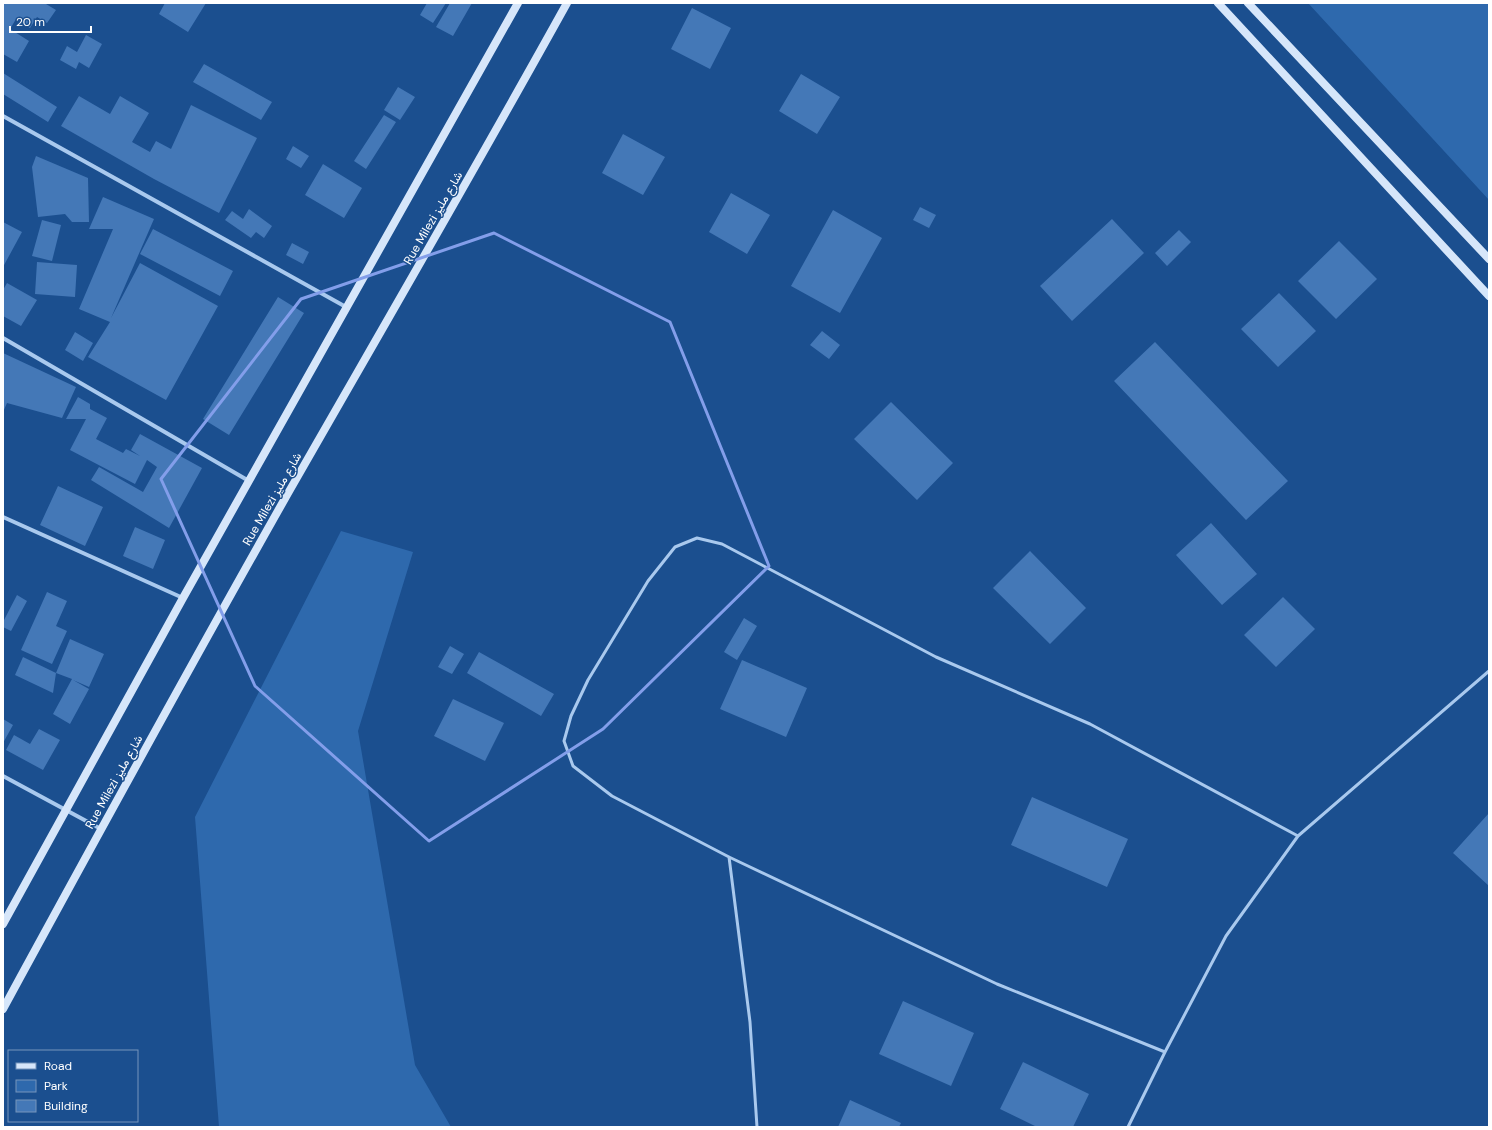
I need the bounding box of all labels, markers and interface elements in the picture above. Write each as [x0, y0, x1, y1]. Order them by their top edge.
scale bar [10, 8, 91, 34]
text: 20 m [16, 14, 45, 30]
street label: Rue Milezi شارع مليز [400, 169, 467, 268]
street label: Rue Milezi شارع مليز [239, 450, 306, 549]
street label: Rue Milezi شارع مليز [82, 732, 147, 832]
legend [8, 1050, 138, 1122]
text: Road [44, 1058, 72, 1074]
text: Park [44, 1078, 68, 1094]
text: Building [44, 1098, 88, 1114]

